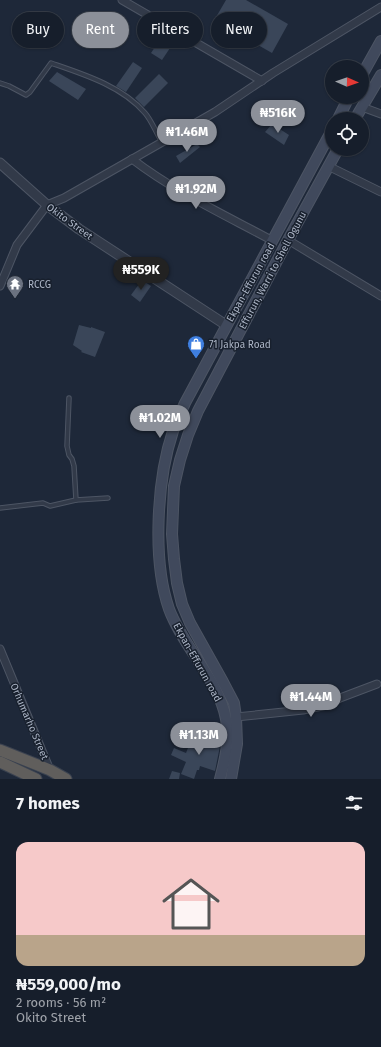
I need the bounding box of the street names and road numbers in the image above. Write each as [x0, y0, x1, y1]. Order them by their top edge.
street label: Okito Street [44, 201, 95, 243]
street label: Effurun, Warri to Shell Ogunu [237, 210, 309, 331]
street label: Ekpan-Effurun road [224, 241, 278, 324]
street label: Ekpan-Effurun road [170, 621, 224, 704]
street label: Orhumarho Street [8, 681, 51, 762]

